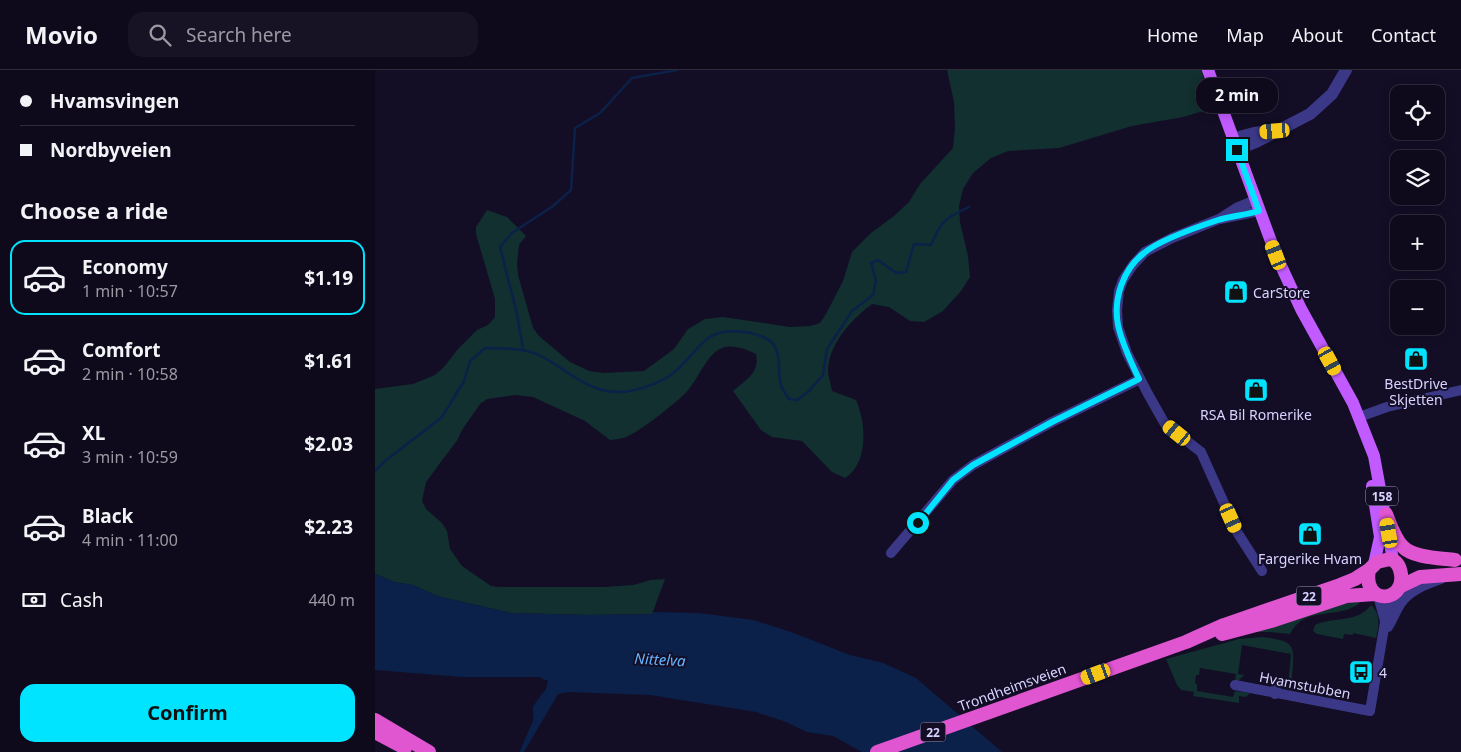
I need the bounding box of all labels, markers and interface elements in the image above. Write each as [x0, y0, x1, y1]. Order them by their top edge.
search box [128, 12, 478, 57]
text: Movio [25, 18, 98, 51]
icon: search [146, 21, 174, 49]
text: Search here [186, 22, 292, 48]
text: Home [1147, 23, 1198, 47]
text: Map [1226, 23, 1264, 47]
text: About [1292, 23, 1343, 47]
text: Contact [1371, 23, 1436, 47]
callout: 2 min [1196, 78, 1278, 112]
text: 2 min [1215, 84, 1259, 106]
map controls [1390, 85, 1445, 335]
button: locate [1390, 85, 1445, 140]
text: Hvamsvingen [50, 88, 179, 114]
car [1259, 122, 1290, 140]
text: Nordbyveien [50, 137, 172, 163]
route end [1226, 139, 1248, 161]
button: layers [1390, 150, 1445, 205]
text: Choose a ride [20, 195, 168, 225]
button: + [1390, 215, 1445, 270]
car [1263, 238, 1288, 272]
text: Economy [82, 254, 168, 280]
icon: car [22, 255, 67, 300]
text: $1.19 [304, 265, 353, 291]
shop icon: CarStore [1223, 279, 1249, 305]
text: 1 min · 10:57 [82, 280, 178, 302]
button: − [1390, 280, 1445, 335]
place label: CarStore [1253, 283, 1310, 302]
text: Comfort [82, 337, 161, 363]
icon: car [22, 338, 67, 383]
car [1316, 344, 1343, 378]
shop icon: BestDrive Skjetten [1403, 346, 1429, 372]
text: $1.61 [304, 348, 353, 374]
text: 2 min · 10:58 [82, 363, 178, 385]
place label: BestDrive Skjetten [1384, 374, 1448, 409]
shop icon: RSA Bil Romerike [1243, 377, 1269, 403]
place label: RSA Bil Romerike [1200, 405, 1312, 424]
car [1160, 418, 1193, 448]
text: XL [82, 420, 105, 446]
icon: car [22, 421, 67, 466]
text: $2.03 [304, 431, 353, 457]
text: 3 min · 10:59 [82, 446, 178, 468]
road number: 158 [1366, 486, 1398, 506]
car [1218, 501, 1243, 535]
text: Black [82, 503, 133, 529]
icon: car [22, 504, 67, 549]
route start [907, 512, 929, 534]
text: $2.23 [304, 514, 353, 540]
car [1379, 517, 1398, 549]
shop icon: Fargerike Hvam [1297, 521, 1323, 547]
text: 4 min · 11:00 [82, 529, 178, 551]
place label: Fargerike Hvam [1258, 549, 1362, 568]
icon: cash [20, 586, 48, 614]
road number: 22 [1297, 586, 1321, 606]
text: Cash [60, 587, 104, 613]
text: 440 m [308, 589, 355, 611]
water label: Nittelva [634, 648, 687, 670]
street label: Trondheimsveien [955, 659, 1069, 715]
bus stop icon: 4 [1348, 659, 1374, 685]
car [1079, 662, 1112, 686]
place label: 4 [1379, 663, 1387, 682]
street label: Hvamstubben [1258, 667, 1352, 703]
button: Confirm [20, 684, 355, 742]
road number: 22 [921, 722, 945, 742]

